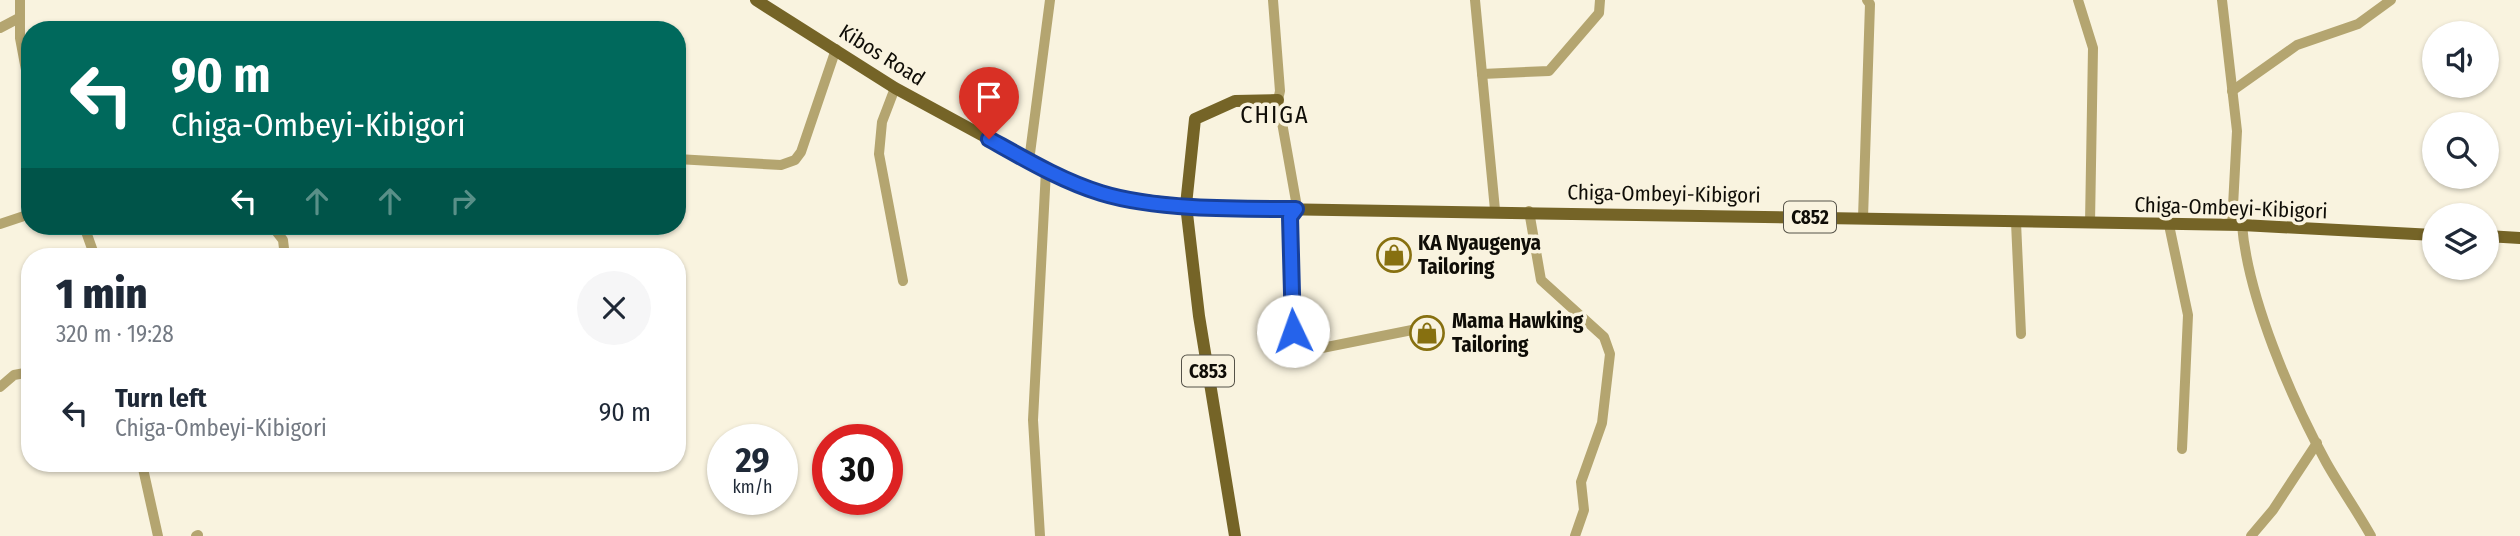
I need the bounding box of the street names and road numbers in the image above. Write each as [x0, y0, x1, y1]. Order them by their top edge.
street label: Kibos Road [834, 19, 930, 91]
street label: Chiga-Ombeyi-Kibigori [1567, 179, 1761, 209]
street label: Chiga-Ombeyi-Kibigori [2134, 192, 2328, 224]
road number: C852 [1784, 202, 1836, 232]
road number: C853 [1182, 356, 1234, 386]

